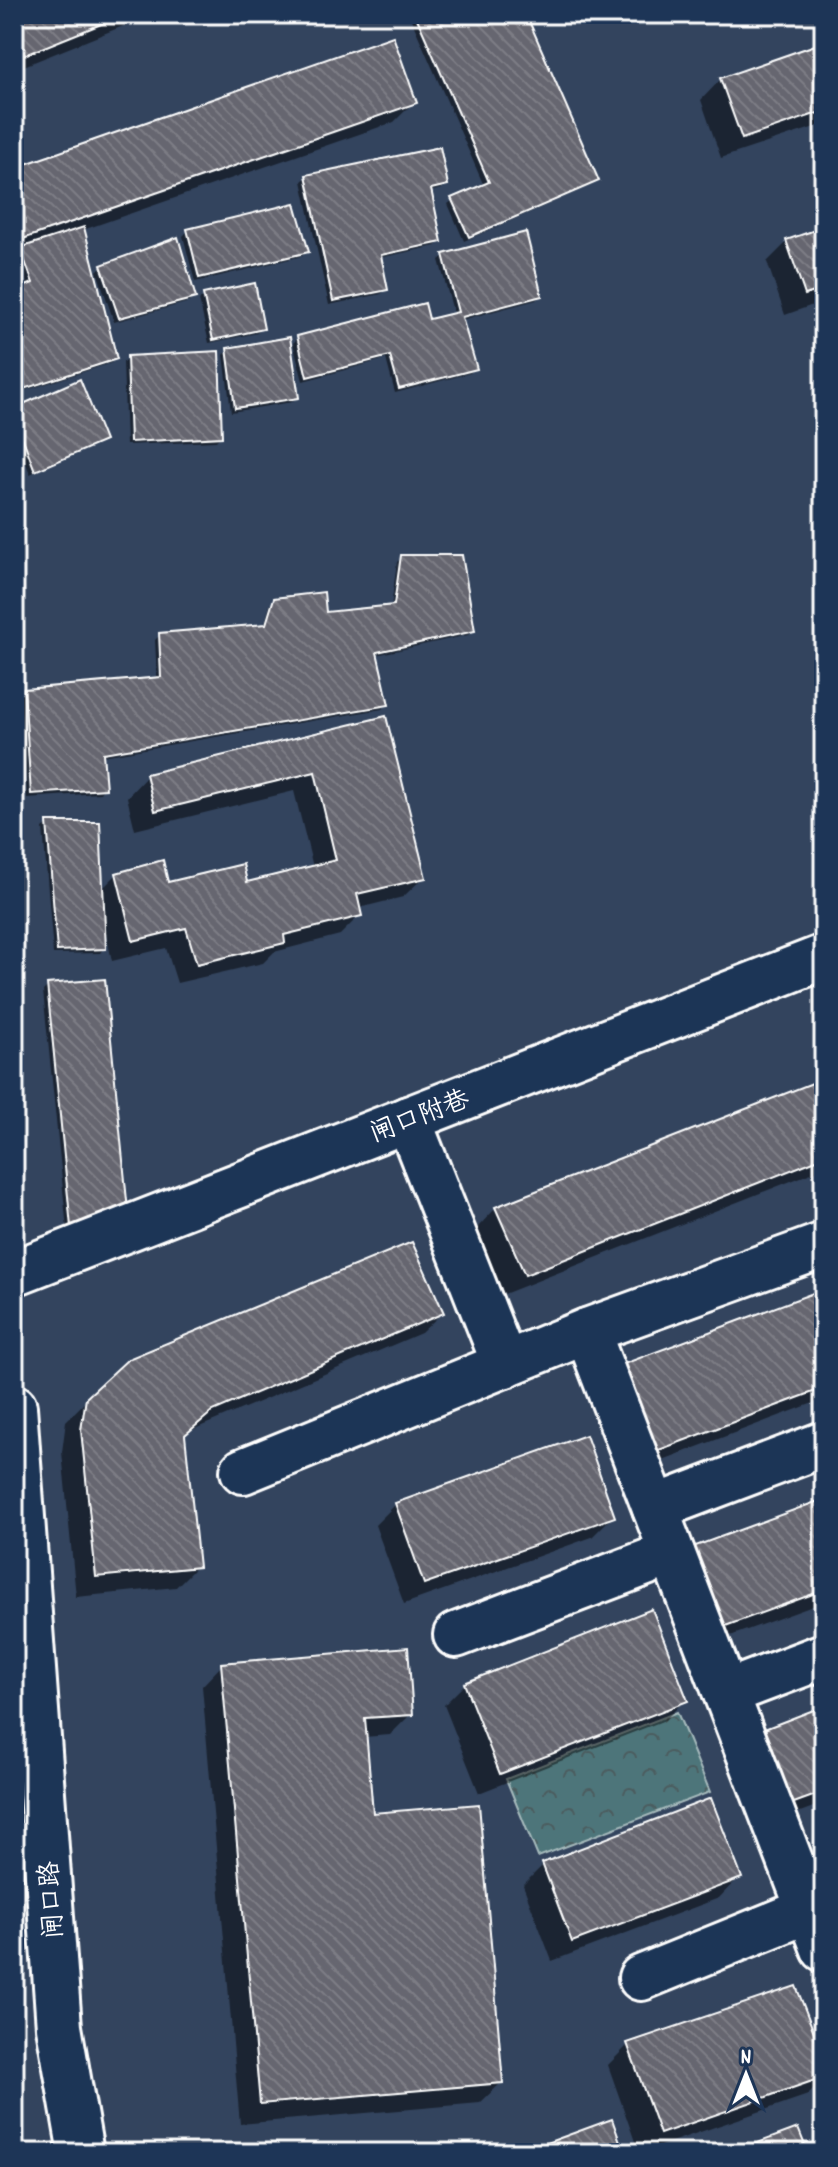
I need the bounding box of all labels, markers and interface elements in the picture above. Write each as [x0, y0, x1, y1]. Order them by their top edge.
street label: 闸口附巷 [365, 1082, 475, 1154]
street label: 闸口路 [32, 1860, 75, 1940]
north arrow [706, 2035, 786, 2115]
text: N [741, 2043, 752, 2074]

